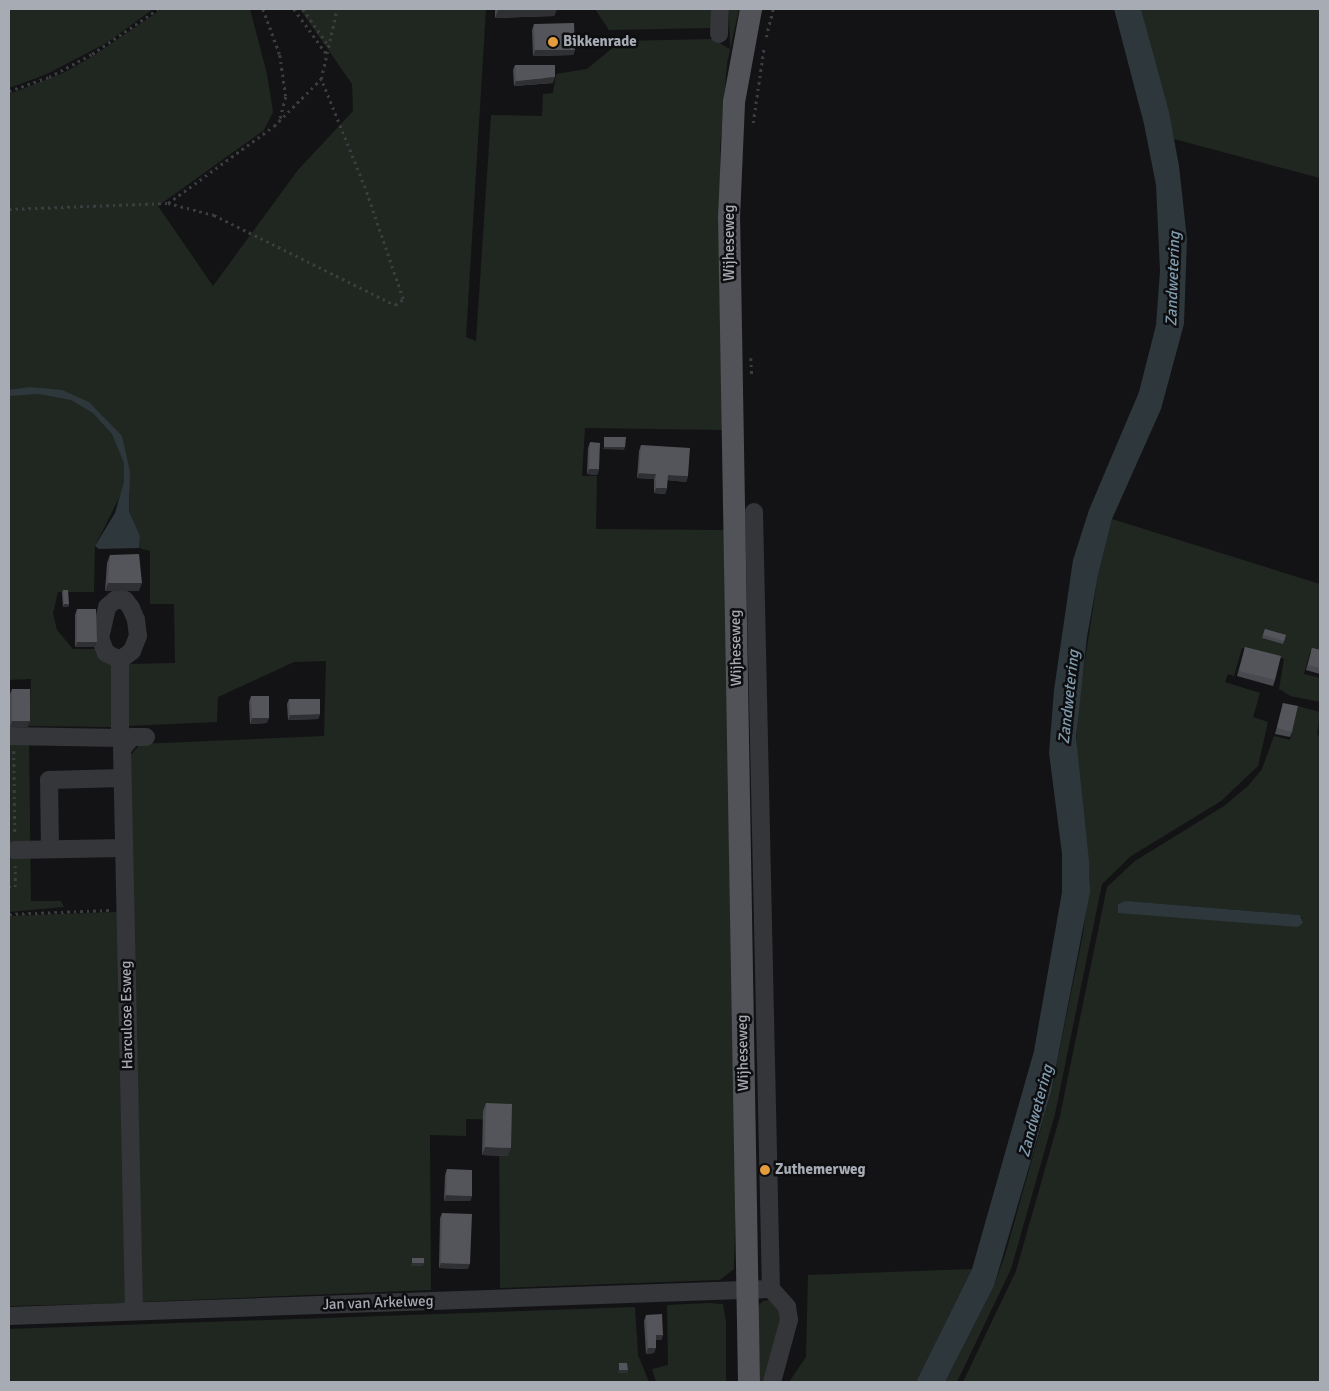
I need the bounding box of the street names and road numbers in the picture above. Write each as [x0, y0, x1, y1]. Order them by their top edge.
street label: Wijheseweg [721, 205, 739, 281]
street label: Wijheseweg [726, 610, 746, 686]
street label: Harculose Esweg [117, 960, 137, 1070]
street label: Wijheseweg [733, 1015, 753, 1091]
street label: Jan van Arkelweg [322, 1292, 434, 1314]

